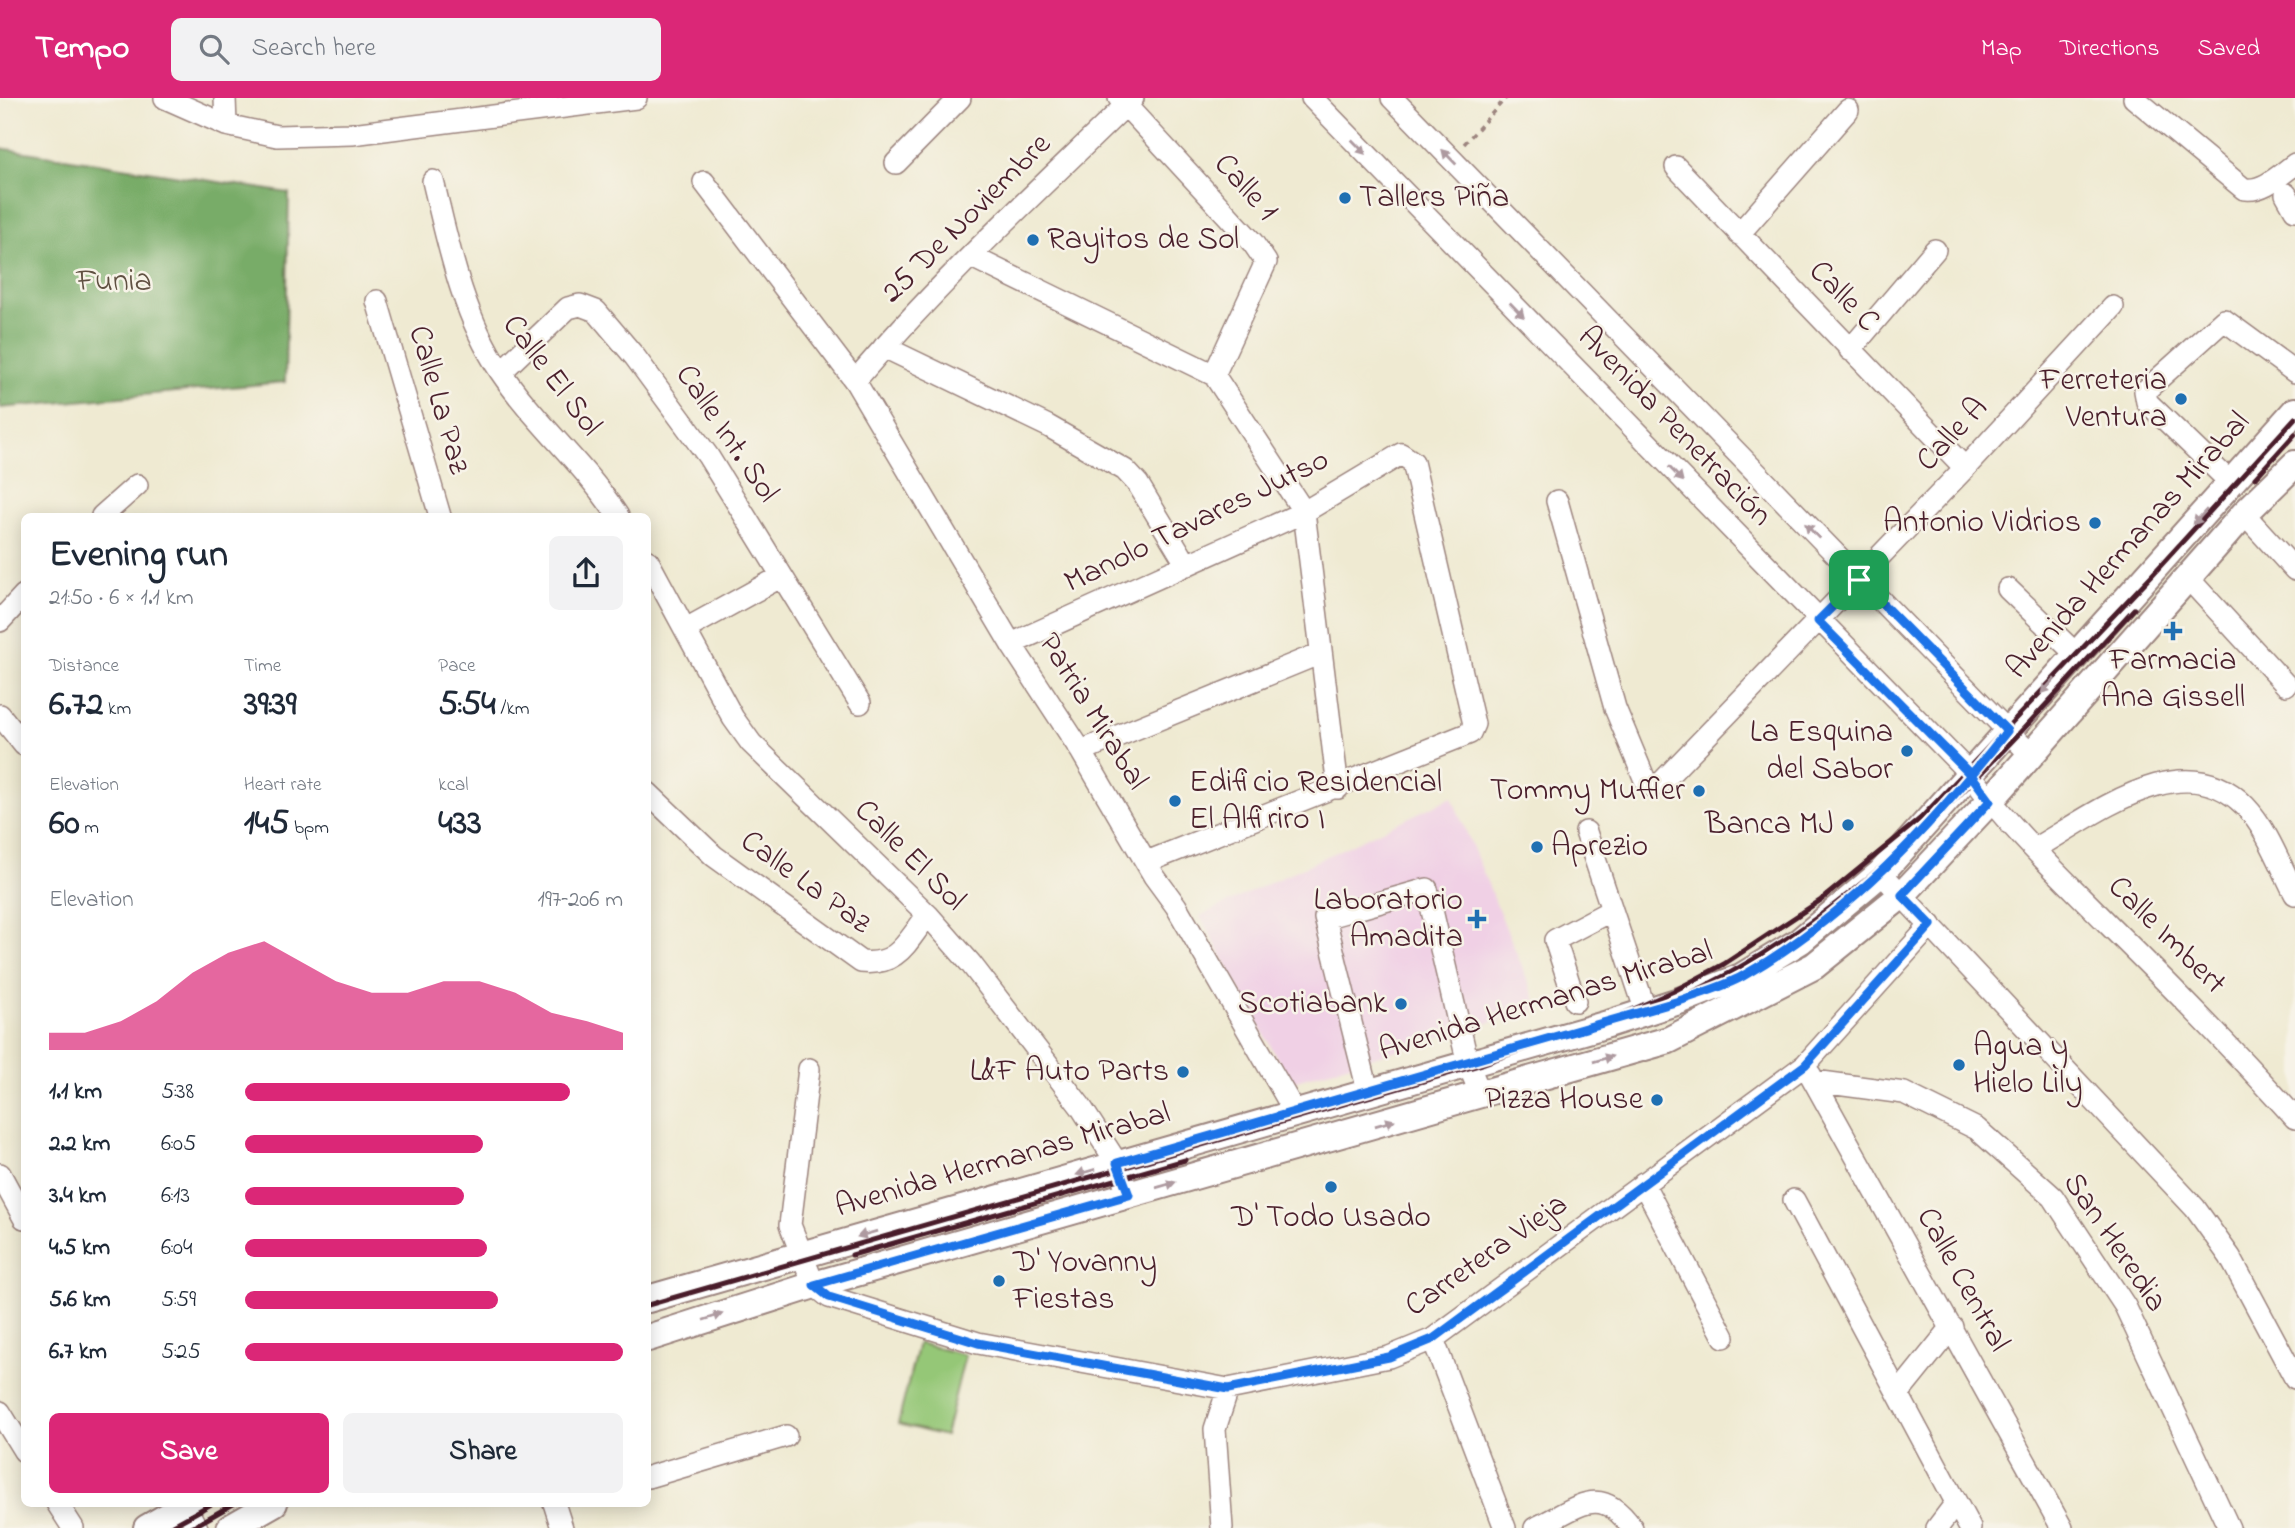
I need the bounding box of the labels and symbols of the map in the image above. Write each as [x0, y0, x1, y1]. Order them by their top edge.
street label: 25 De Noviembre [871, 122, 1064, 315]
one-way arrow [1351, 138, 1367, 155]
street label: Calle 1 [1201, 143, 1289, 233]
one-way arrow [1441, 149, 1457, 166]
place label: Tallers Piña [1359, 175, 1509, 222]
marker: Tallers Piña [1337, 190, 1353, 206]
place label: Rayitos de Sol [1047, 217, 1239, 264]
marker: Rayitos de Sol [1025, 232, 1041, 248]
street label: Calle C [1796, 250, 1890, 344]
park label: Funia [75, 259, 152, 306]
one-way arrow [1509, 302, 1526, 319]
street label: Calle El Sol [489, 305, 613, 447]
street label: Avenida Penetración [1566, 316, 1782, 538]
street label: Calle La Paz [394, 320, 482, 480]
street label: Calle Int. Sol [662, 355, 790, 513]
place label: Ferreteria Ventura [2039, 358, 2167, 442]
street label: Calle A [1906, 387, 2000, 483]
marker: Ferreteria Ventura [2173, 391, 2189, 407]
street label: Avenida Hermanas Mirabal [1996, 402, 2262, 690]
street label: Manolo Tavares Jutso [1057, 437, 1337, 607]
one-way arrow [1667, 465, 1683, 482]
place label: Antonio Vidrios [1883, 500, 2081, 547]
one-way arrow [2192, 508, 2208, 526]
marker: Antonio Vidrios [2087, 515, 2103, 531]
one-way arrow [1804, 523, 1820, 540]
pin [1829, 550, 1889, 610]
marker: Farmacia Ana Gissell [2165, 623, 2181, 639]
street label: Patria Mirabal [1025, 624, 1159, 800]
place label: Farmacia Ana Gissell [2101, 638, 2245, 722]
one-way arrow [2041, 677, 2056, 694]
place label: La Esquina del Sabor [1750, 710, 1893, 794]
marker: La Esquina del Sabor [1899, 743, 1915, 759]
place label: Edificio Residencial El Alfiriro I [1189, 760, 1442, 844]
place label: Tommy Muffler [1490, 768, 1685, 815]
marker: Tommy Muffler [1691, 783, 1707, 799]
street label: Calle El Sol [842, 789, 976, 923]
marker: Edificio Residencial El Alfiriro I [1167, 793, 1183, 809]
place label: Banca MJ [1704, 802, 1834, 849]
marker: Banca MJ [1840, 817, 1856, 833]
street label: Calle La Paz [730, 819, 881, 947]
place label: Aprezio [1551, 824, 1648, 871]
marker: Aprezio [1529, 839, 1545, 855]
street label: Calle Imbert [2096, 866, 2237, 1007]
place label: Laboratorio Amadita [1313, 878, 1463, 962]
marker: Laboratorio Amadita [1469, 911, 1485, 927]
street label: Avenida Hermanas Mirabal [1373, 929, 1719, 1075]
place label: Scotiabank [1238, 981, 1388, 1028]
marker: Scotiabank [1393, 996, 1409, 1012]
place label: Agua y Hielo Lily [1973, 1024, 2082, 1108]
place label: L&F Auto Parts [970, 1049, 1169, 1096]
one-way arrow [1593, 1054, 1614, 1064]
marker: Agua y Hielo Lily [1951, 1057, 1967, 1073]
marker: L&F Auto Parts [1175, 1064, 1191, 1080]
place label: Pizza House [1484, 1077, 1644, 1124]
street label: Avenida Hermanas Mirabal [830, 1091, 1176, 1231]
marker: Pizza House [1649, 1092, 1665, 1108]
one-way arrow [1375, 1117, 1396, 1127]
street label: San Heredia [2050, 1164, 2178, 1322]
one-way arrow [1075, 1167, 1097, 1178]
one-way arrow [1156, 1179, 1177, 1189]
marker: D' Todo Usado [1323, 1179, 1339, 1195]
street label: Carretera Vieja [1396, 1182, 1578, 1330]
place label: D' Todo Usado [1230, 1195, 1431, 1242]
street label: Calle Central [1903, 1199, 2021, 1361]
one-way arrow [856, 1229, 878, 1240]
place label: D' Yovanny Fiestas [1012, 1240, 1157, 1324]
marker: D' Yovanny Fiestas [991, 1273, 1007, 1289]
one-way arrow [702, 1312, 723, 1322]

